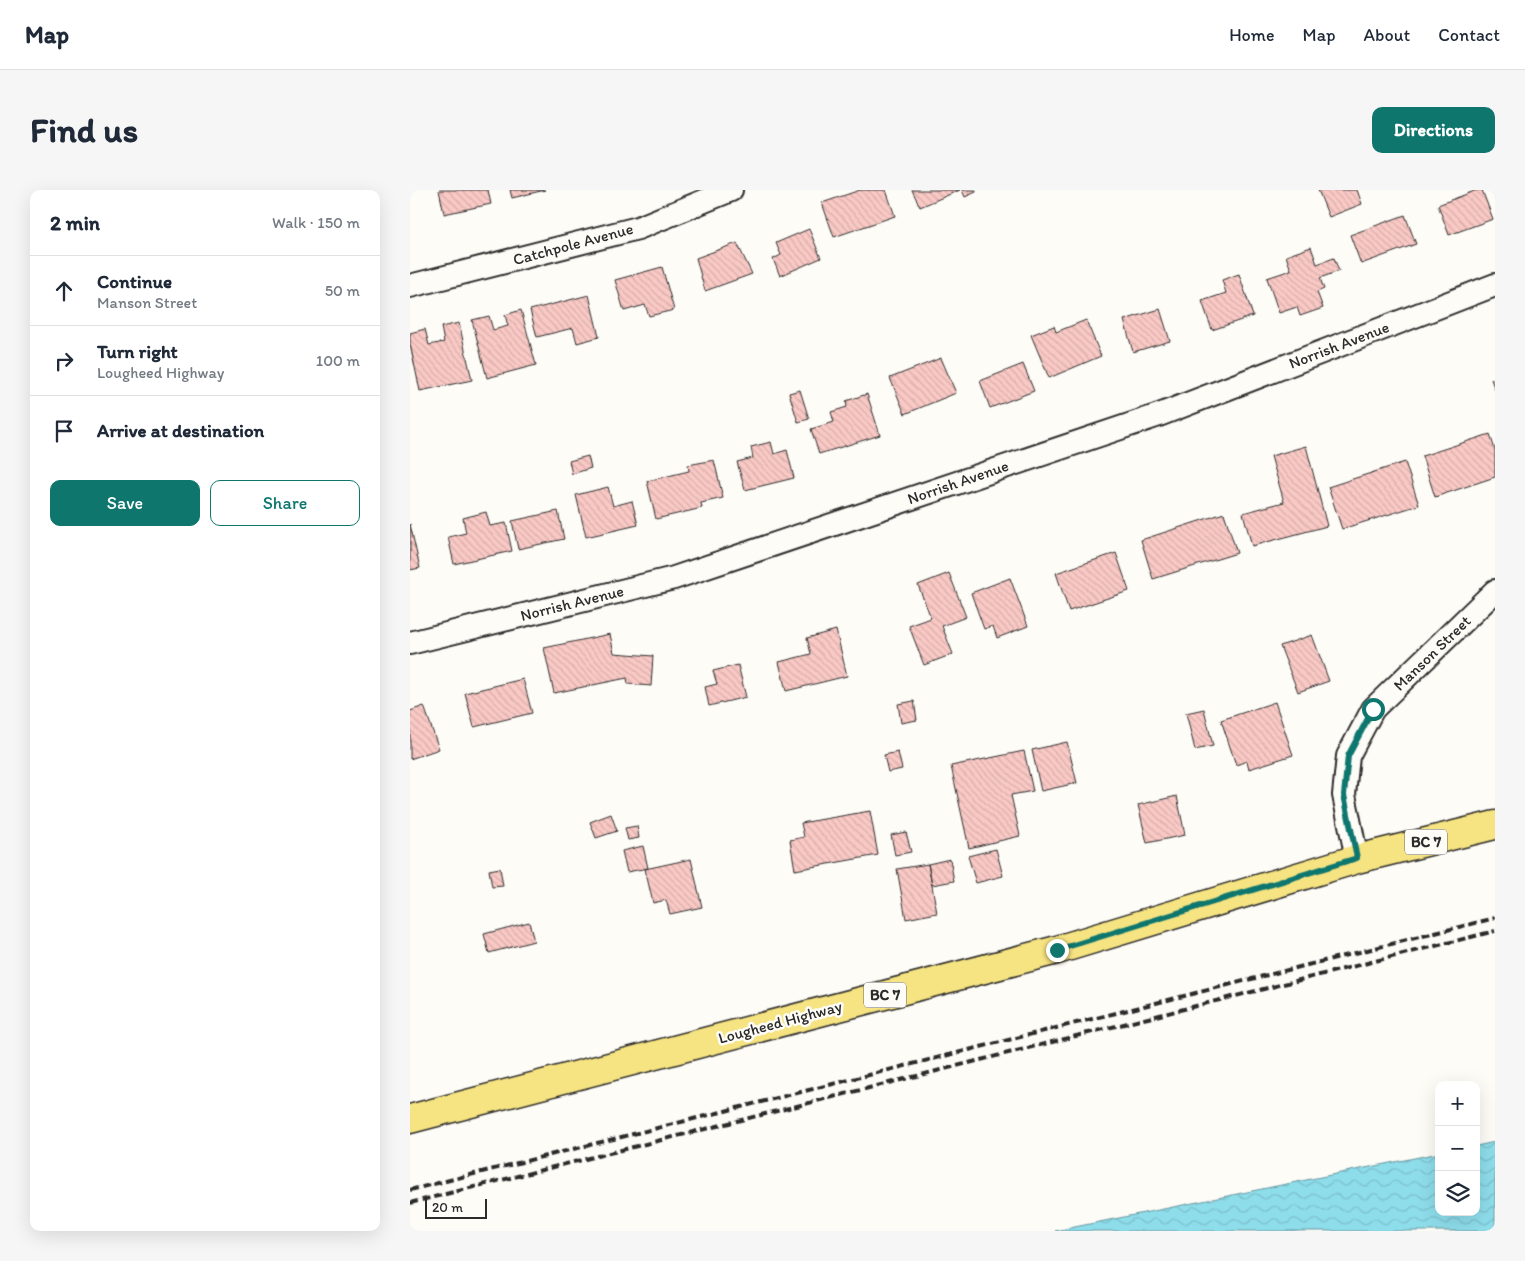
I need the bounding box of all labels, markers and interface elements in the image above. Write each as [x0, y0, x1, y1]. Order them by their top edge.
text: Map [25, 20, 69, 49]
text: Home [1229, 24, 1275, 46]
text: Map [1303, 24, 1336, 46]
text: About [1364, 24, 1410, 46]
text: Contact [1438, 24, 1500, 46]
button: Directions [1372, 107, 1495, 153]
text: Find us [30, 109, 138, 151]
text: 2 min [50, 210, 100, 235]
text: Walk · 150 m [272, 213, 360, 232]
street label: Catchpole Avenue [511, 219, 635, 269]
text: Continue [97, 270, 172, 293]
icon: ahead [50, 277, 78, 305]
text: 50 m [325, 281, 360, 300]
text: Manson Street [97, 293, 197, 312]
street label: Norrish Avenue [1286, 317, 1392, 373]
text: Turn right [97, 340, 178, 363]
icon: right [50, 347, 78, 375]
text: 100 m [316, 351, 360, 370]
text: Lougheed Highway [97, 363, 224, 382]
icon: arrive [50, 417, 78, 445]
text: Arrive at destination [97, 419, 264, 442]
street label: Norrish Avenue [905, 456, 1011, 508]
button: Save [50, 480, 200, 526]
button: Share [210, 480, 360, 526]
street label: Norrish Avenue [518, 581, 626, 625]
street label: Manson Street [1389, 611, 1475, 695]
route start [1362, 698, 1385, 721]
road number: BC 7 [1405, 830, 1447, 854]
route end [1046, 939, 1069, 962]
road number: BC 7 [864, 982, 906, 1008]
street label: Lougheed Highway [716, 996, 844, 1048]
map controls [1435, 1081, 1480, 1216]
button: + [1435, 1081, 1480, 1126]
button: − [1435, 1126, 1480, 1171]
button: layers [1435, 1171, 1480, 1216]
scale bar [425, 1196, 488, 1219]
text: 20 m [432, 1199, 463, 1216]

